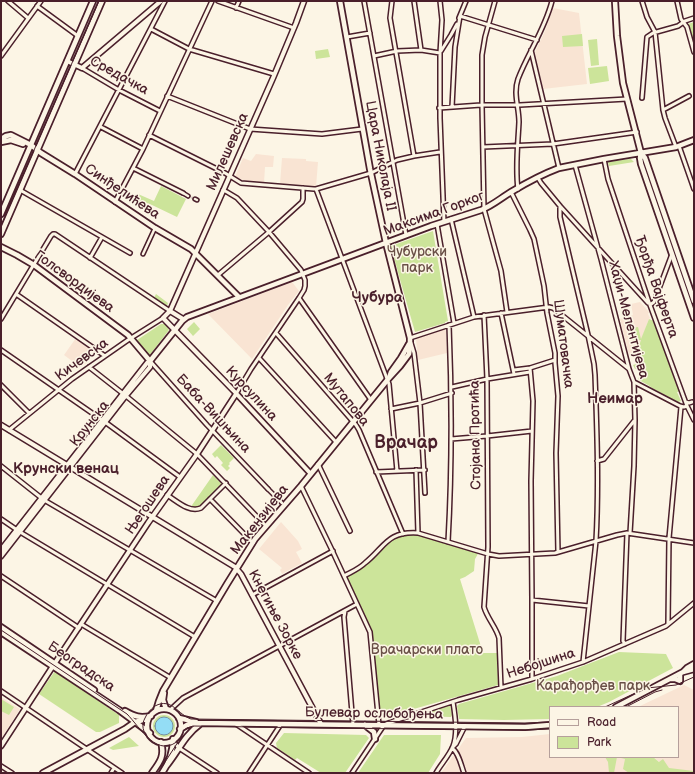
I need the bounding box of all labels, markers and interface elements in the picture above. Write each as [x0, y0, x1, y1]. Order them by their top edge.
street label: Средачка [87, 53, 151, 99]
street label: Цара Николаја II [361, 100, 399, 212]
street label: Милешевска [203, 110, 253, 194]
street label: Синђелићева [81, 161, 163, 223]
street label: Максима Горког [381, 188, 487, 240]
street label: Ђорђа Вајферта [631, 234, 681, 340]
park label: Чубурски парк [387, 244, 447, 276]
street label: Голсвордијева [31, 247, 117, 317]
street label: Хаџи-Мелентијева [604, 259, 652, 381]
district label: Чубура [351, 289, 403, 307]
street label: Шуматовачка [549, 299, 577, 389]
street label: Кичевска [52, 335, 112, 385]
street label: Курсулина [221, 363, 281, 425]
street label: Мутапова [319, 370, 373, 430]
street label: Баба-Вишњина [172, 371, 254, 457]
street label: Стојана Протића [467, 380, 485, 490]
district label: Неимар [587, 390, 643, 408]
street label: Крунска [67, 398, 113, 450]
district label: Врачар [374, 432, 438, 454]
district label: Крунски венац [13, 460, 119, 478]
street label: Његошева [122, 472, 174, 538]
street label: Макензијева [227, 482, 293, 558]
street label: Кнегиње Зорке [244, 567, 306, 663]
street label: Београдска [44, 638, 118, 696]
park label: Врачарски плато [371, 642, 483, 658]
street label: Небојшина [505, 645, 577, 683]
park label: Карађорђев парк [536, 678, 650, 694]
street label: Булевар ослобођења [305, 704, 443, 724]
legend [549, 706, 679, 758]
text: Road [587, 715, 616, 730]
text: Park [587, 735, 611, 750]

